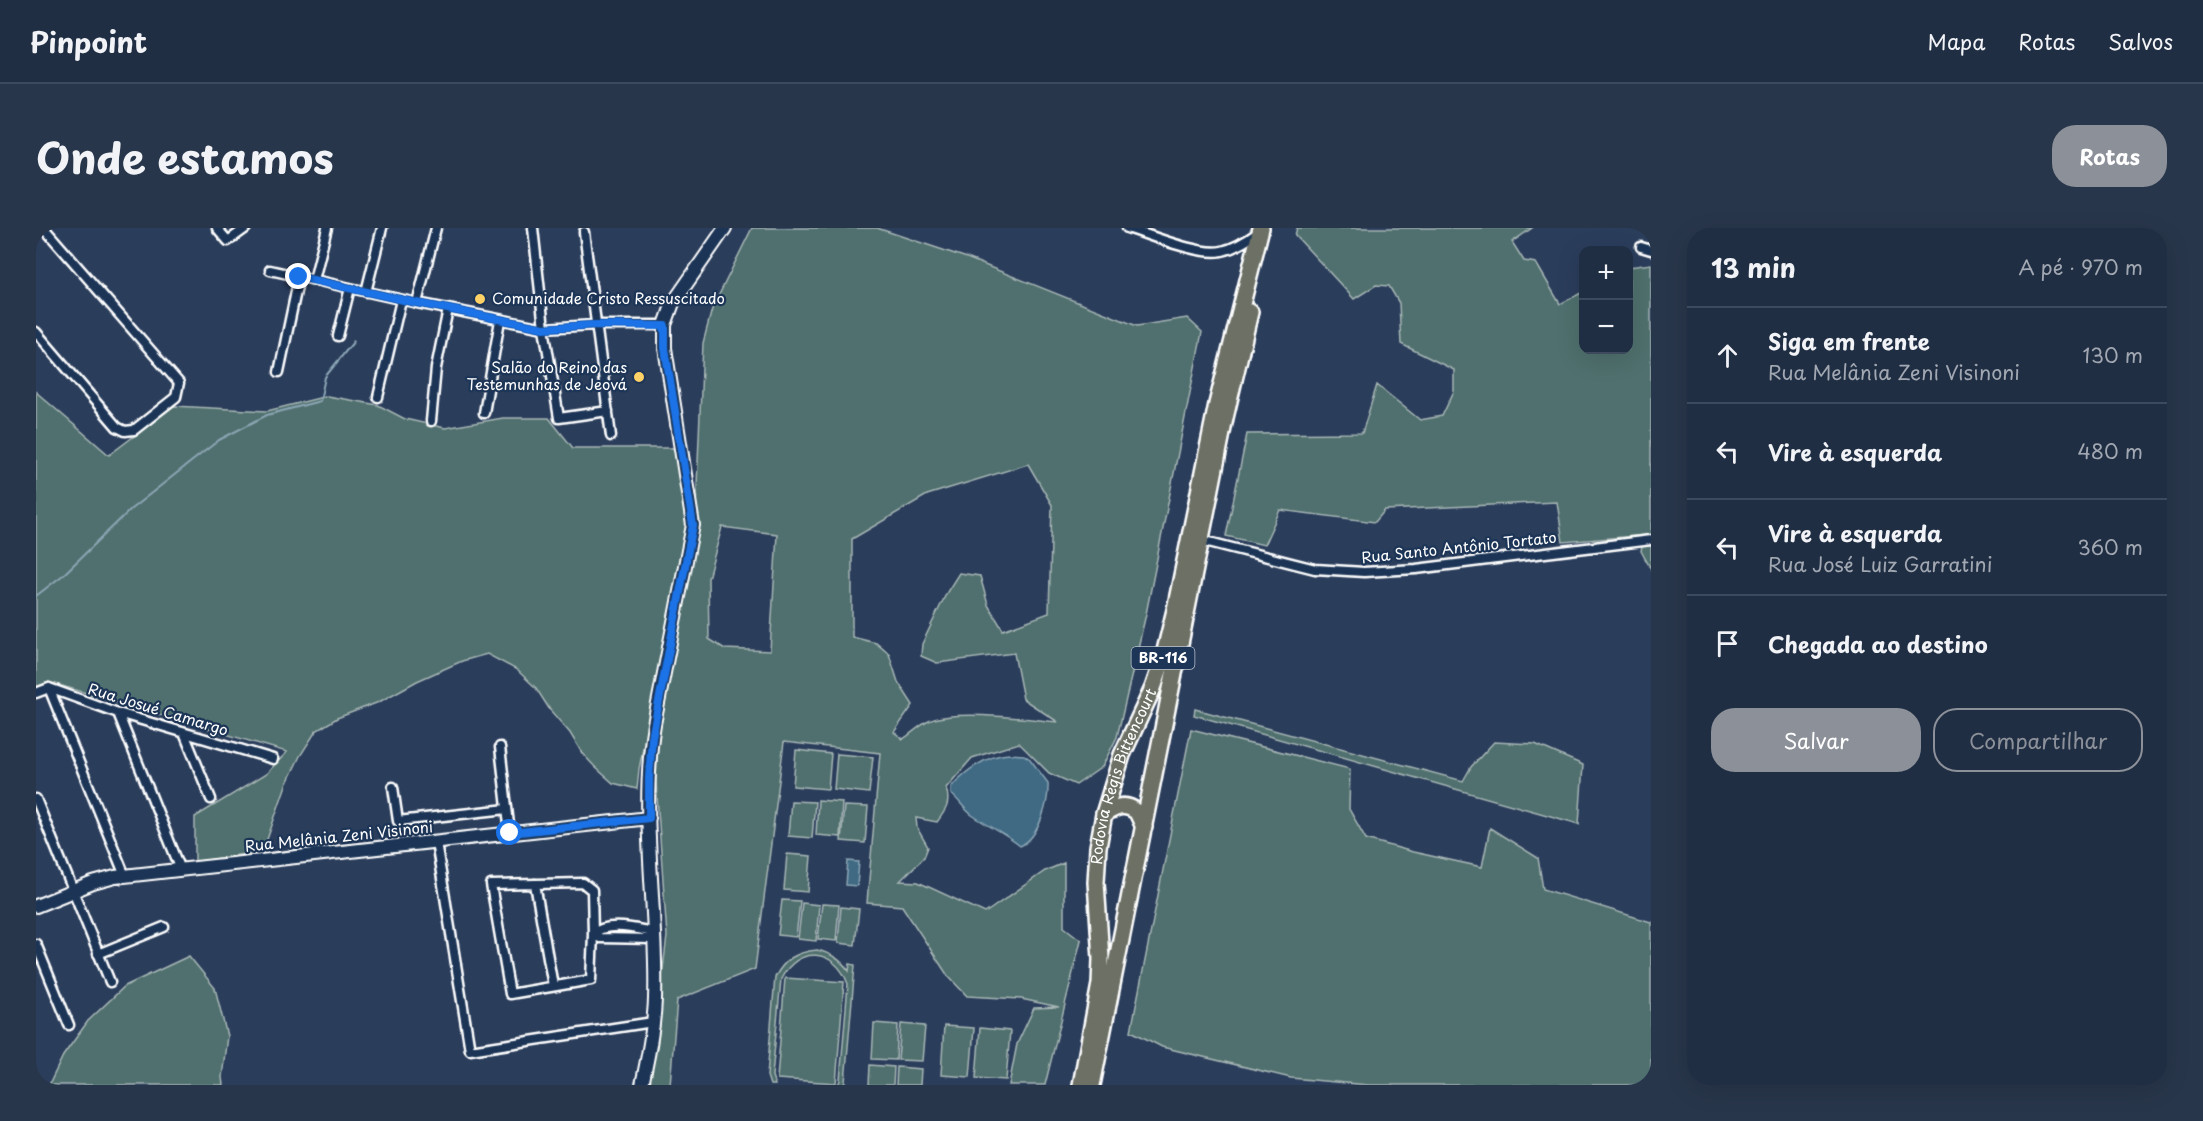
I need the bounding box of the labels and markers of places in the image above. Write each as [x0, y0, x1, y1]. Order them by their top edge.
place label: Comunidade Cristo Ressuscitado [492, 286, 725, 309]
marker: Comunidade Cristo Ressuscitado [473, 292, 487, 306]
place label: Salão do Reino das Testemunhas de Jeová [467, 355, 628, 395]
marker: Salão do Reino das Testemunhas de Jeová [632, 370, 646, 384]

